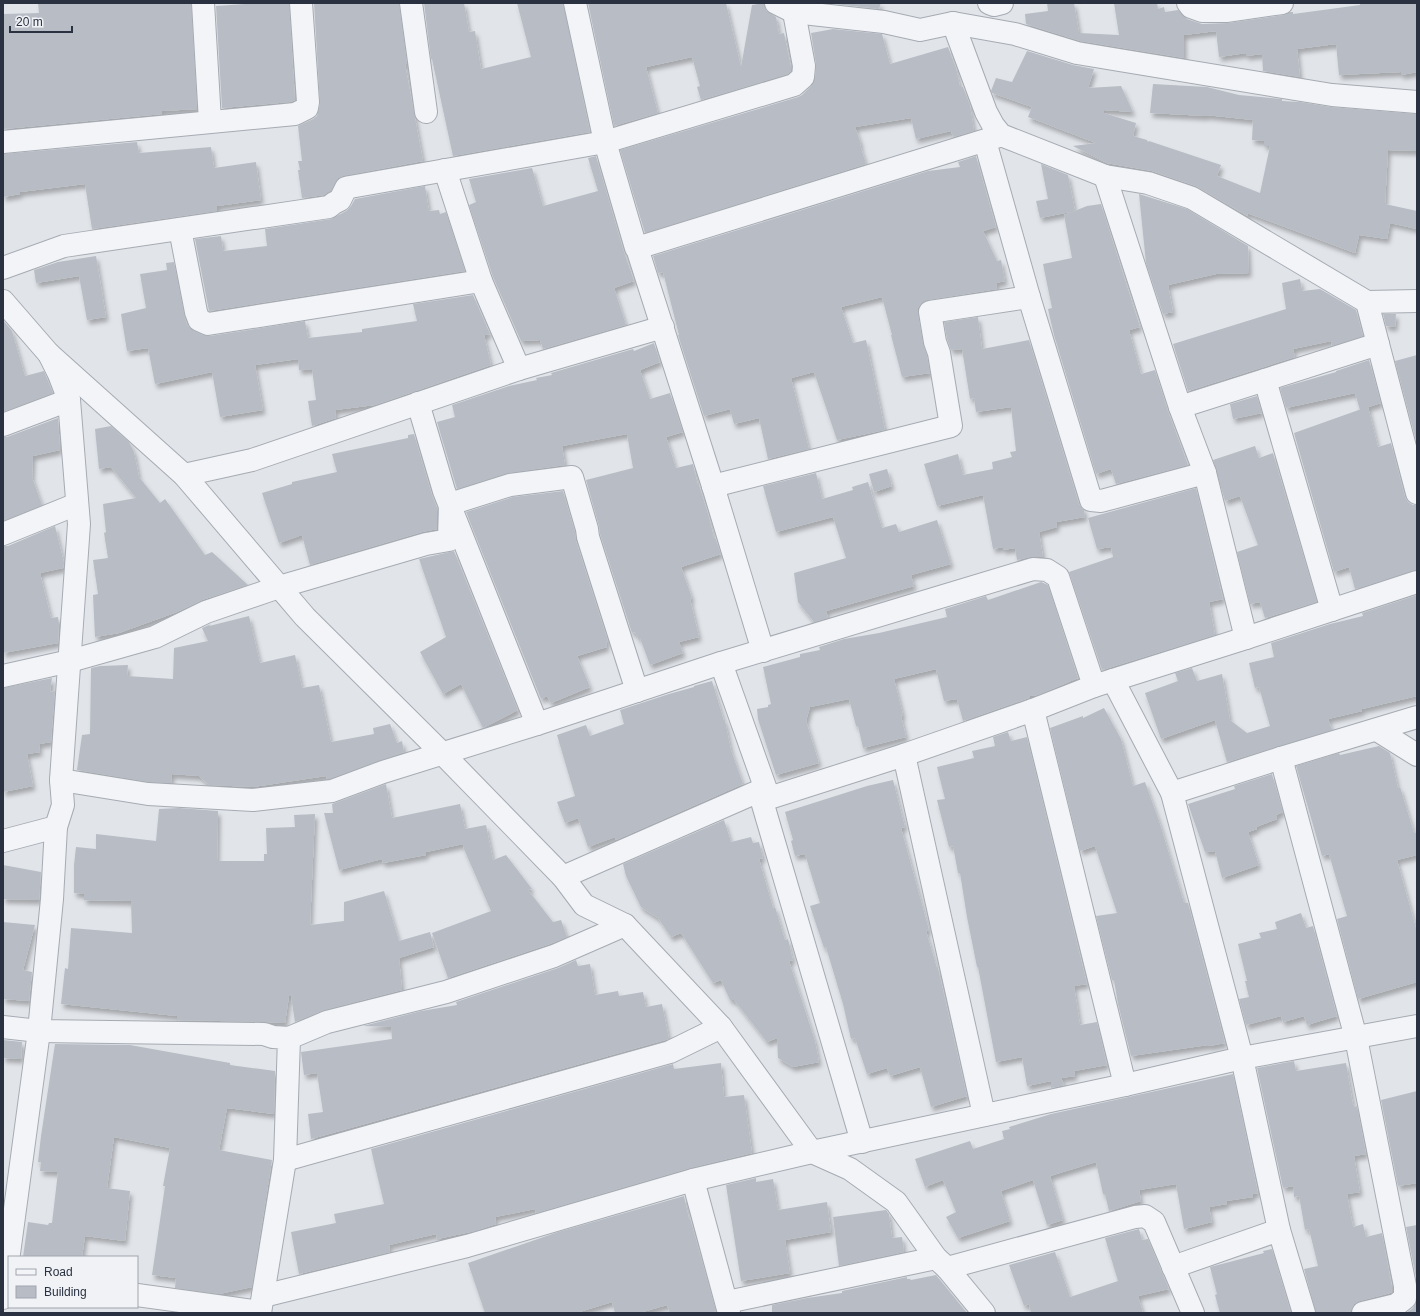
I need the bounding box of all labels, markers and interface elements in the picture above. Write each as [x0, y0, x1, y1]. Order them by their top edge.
scale bar [10, 8, 72, 34]
text: 20 m [16, 15, 43, 29]
legend [8, 1256, 138, 1308]
text: Road [44, 1265, 73, 1279]
text: Building [44, 1285, 87, 1299]

